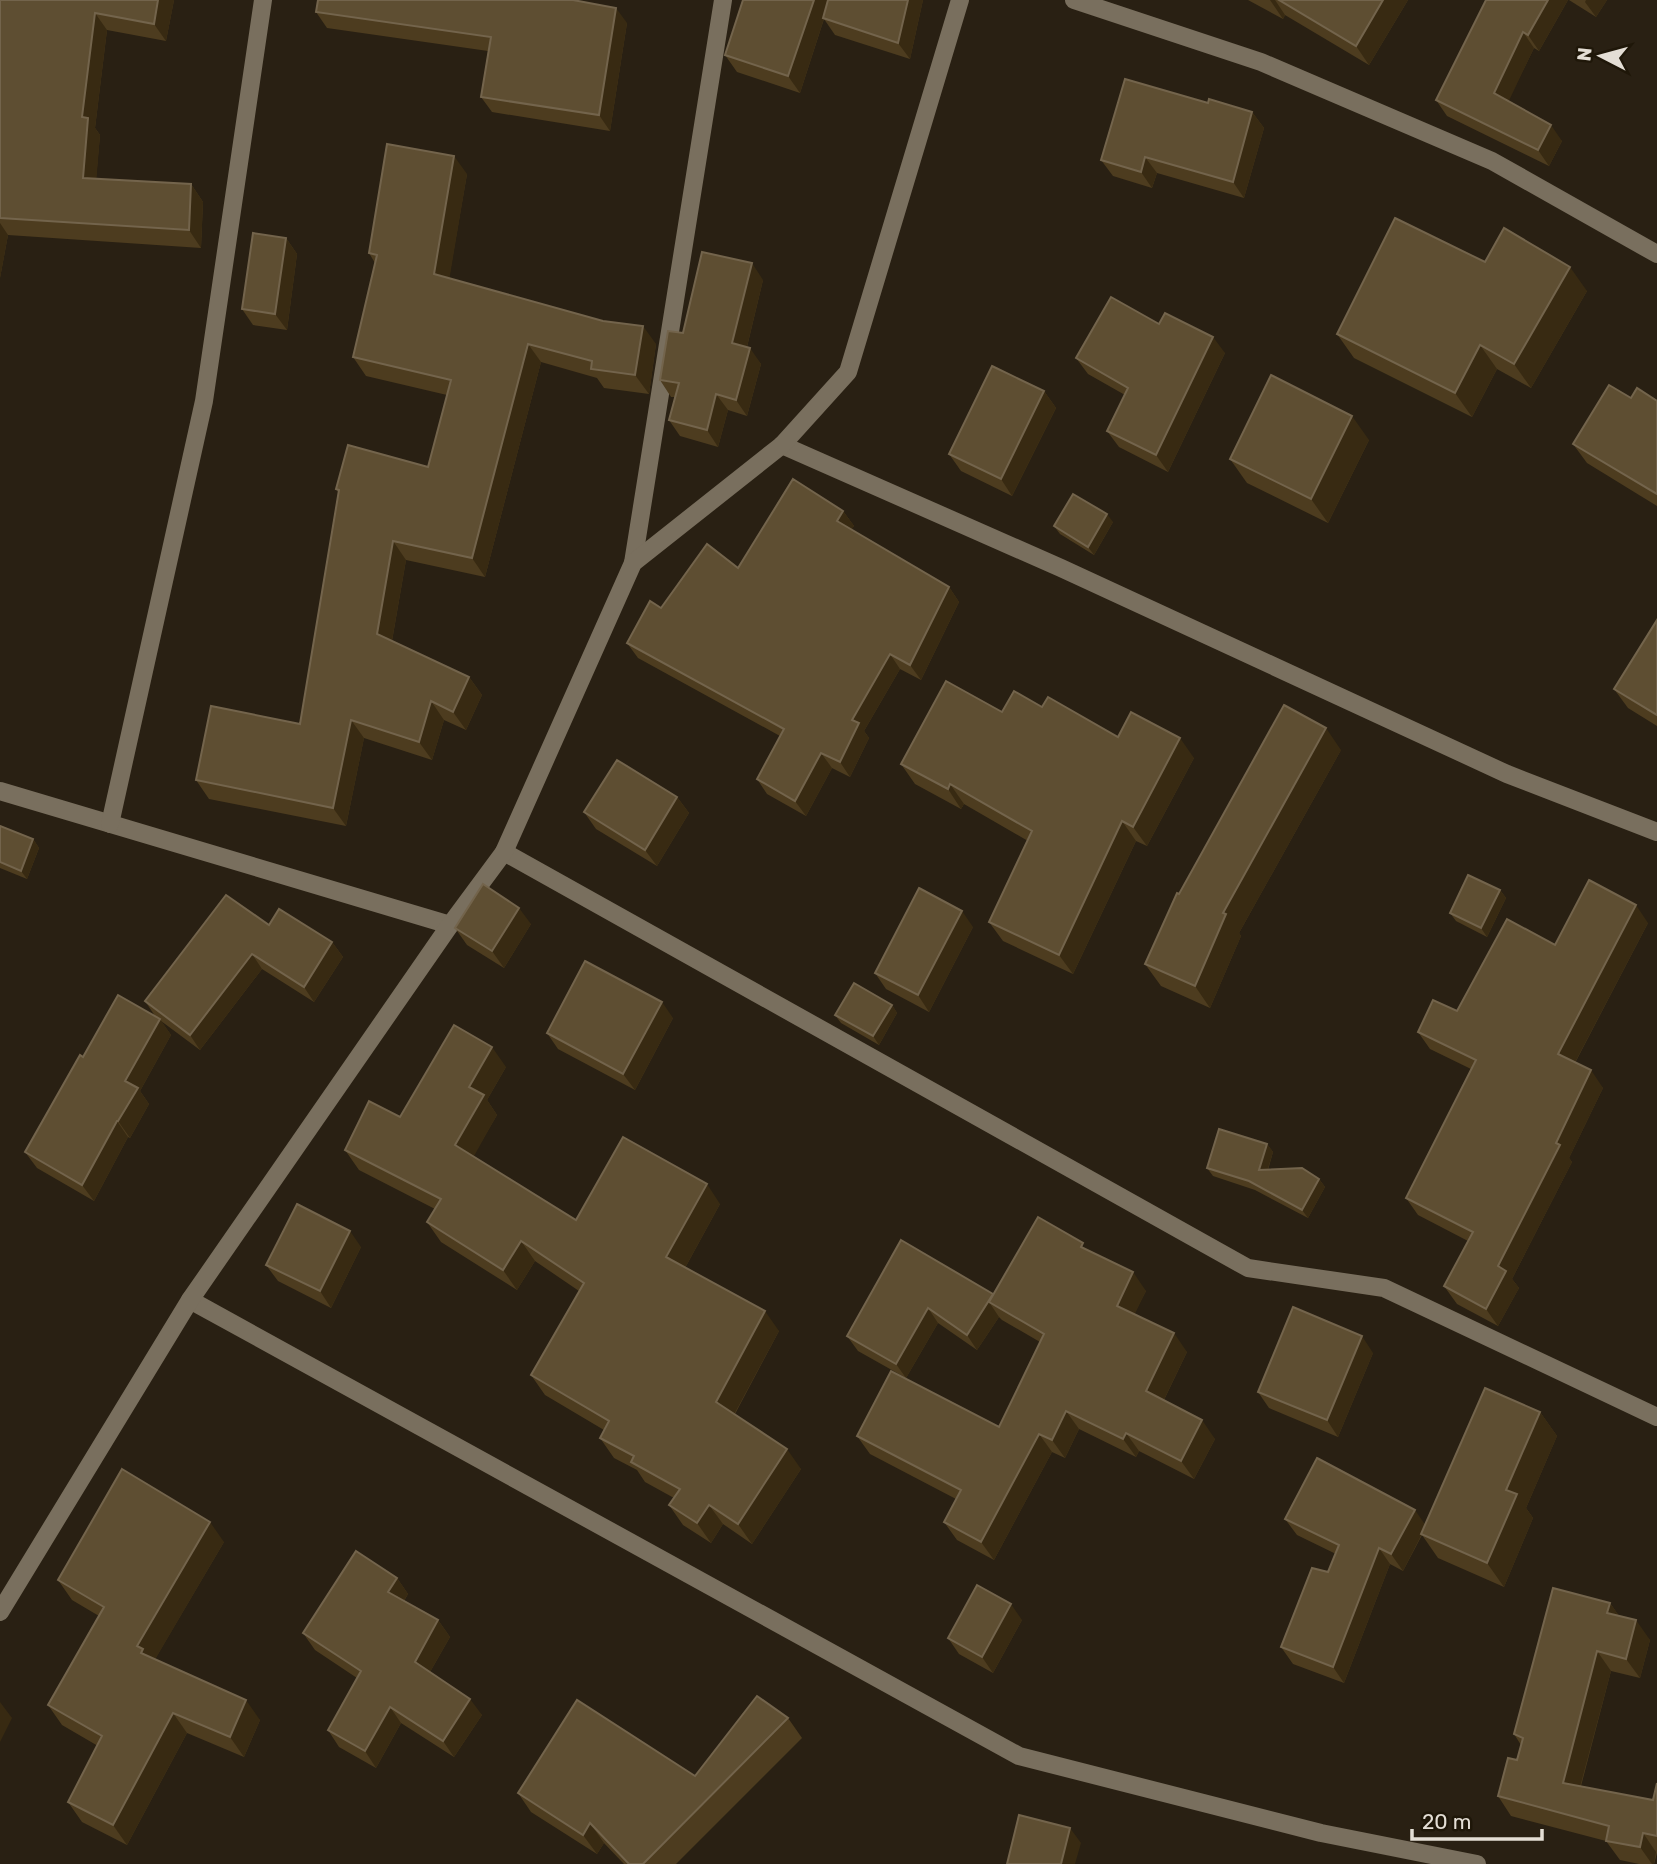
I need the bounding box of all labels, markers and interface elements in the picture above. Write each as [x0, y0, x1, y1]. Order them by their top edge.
north arrow [1566, 21, 1636, 91]
text: N [1572, 46, 1597, 62]
scale bar [1412, 1798, 1542, 1842]
text: 20 m [1422, 1809, 1471, 1834]

